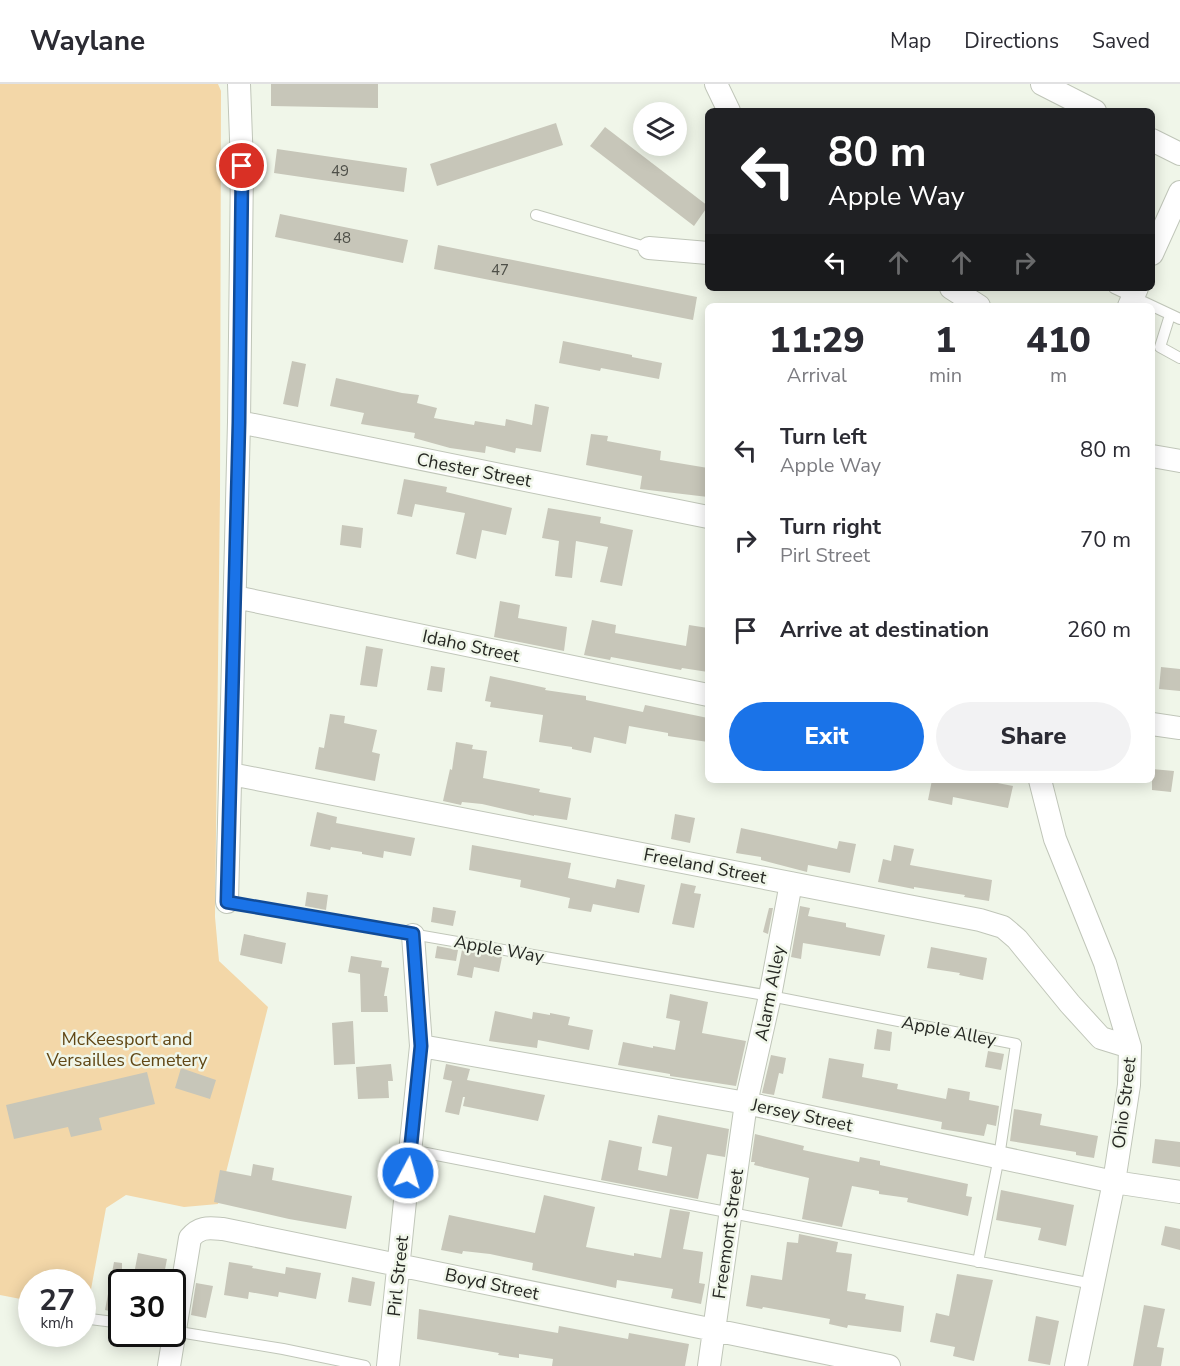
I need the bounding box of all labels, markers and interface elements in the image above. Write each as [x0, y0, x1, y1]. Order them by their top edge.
text: Waylane [30, 22, 145, 60]
text: Map [890, 27, 931, 55]
text: Directions [964, 27, 1059, 55]
text: Saved [1092, 27, 1150, 55]
map controls [633, 102, 687, 156]
button: layers [633, 102, 687, 156]
text: 80 m [828, 124, 927, 181]
icon: left [729, 132, 807, 210]
pin [216, 140, 267, 191]
icon: arrive [225, 149, 258, 182]
house number: 49 [331, 161, 349, 181]
text: Apple Way [828, 178, 965, 215]
house number: 48 [333, 228, 351, 248]
icon: left [819, 246, 852, 279]
icon: ahead [882, 246, 915, 279]
icon: ahead [945, 246, 978, 279]
icon: right [1008, 246, 1041, 279]
house number: 47 [491, 260, 509, 280]
text: 11:29 [769, 316, 865, 365]
text: 1 [935, 316, 956, 365]
text: 410 [1026, 316, 1091, 365]
text: Arrival [787, 362, 847, 389]
text: min [929, 362, 962, 389]
text: m [1050, 362, 1067, 389]
text: Turn left [780, 422, 867, 452]
icon: left [729, 434, 762, 467]
text: 80 m [1080, 435, 1131, 465]
street label: Chester Street [415, 447, 534, 493]
text: Apple Way [780, 452, 881, 479]
text: Turn right [780, 512, 881, 542]
icon: right [729, 524, 762, 557]
text: 70 m [1080, 525, 1131, 555]
text: Pirl Street [780, 542, 870, 569]
icon: arrive [729, 614, 762, 647]
text: Arrive at destination [780, 615, 989, 645]
text: 260 m [1067, 615, 1131, 645]
street label: Idaho Street [420, 624, 522, 668]
button: Exit [729, 702, 924, 771]
button: Share [936, 702, 1131, 771]
street label: Freeland Street [642, 842, 769, 890]
street label: Apple Way [452, 929, 547, 969]
street label: Alarm Alley [749, 942, 791, 1043]
street label: Apple Alley [900, 1010, 999, 1052]
park label: McKeesport and Versailles Cemetery [45, 1027, 208, 1072]
street label: Ohio Street [1106, 1055, 1142, 1150]
street label: Jersey Street [748, 1092, 855, 1138]
position arrow [376, 1141, 440, 1205]
street label: Freemont Street [707, 1167, 749, 1300]
street label: Pirl Street [382, 1234, 414, 1318]
street label: Boyd Street [443, 1262, 542, 1306]
speed limit sign: 30 [108, 1269, 186, 1347]
text: 27 [39, 1280, 75, 1321]
text: km/h [40, 1313, 74, 1333]

